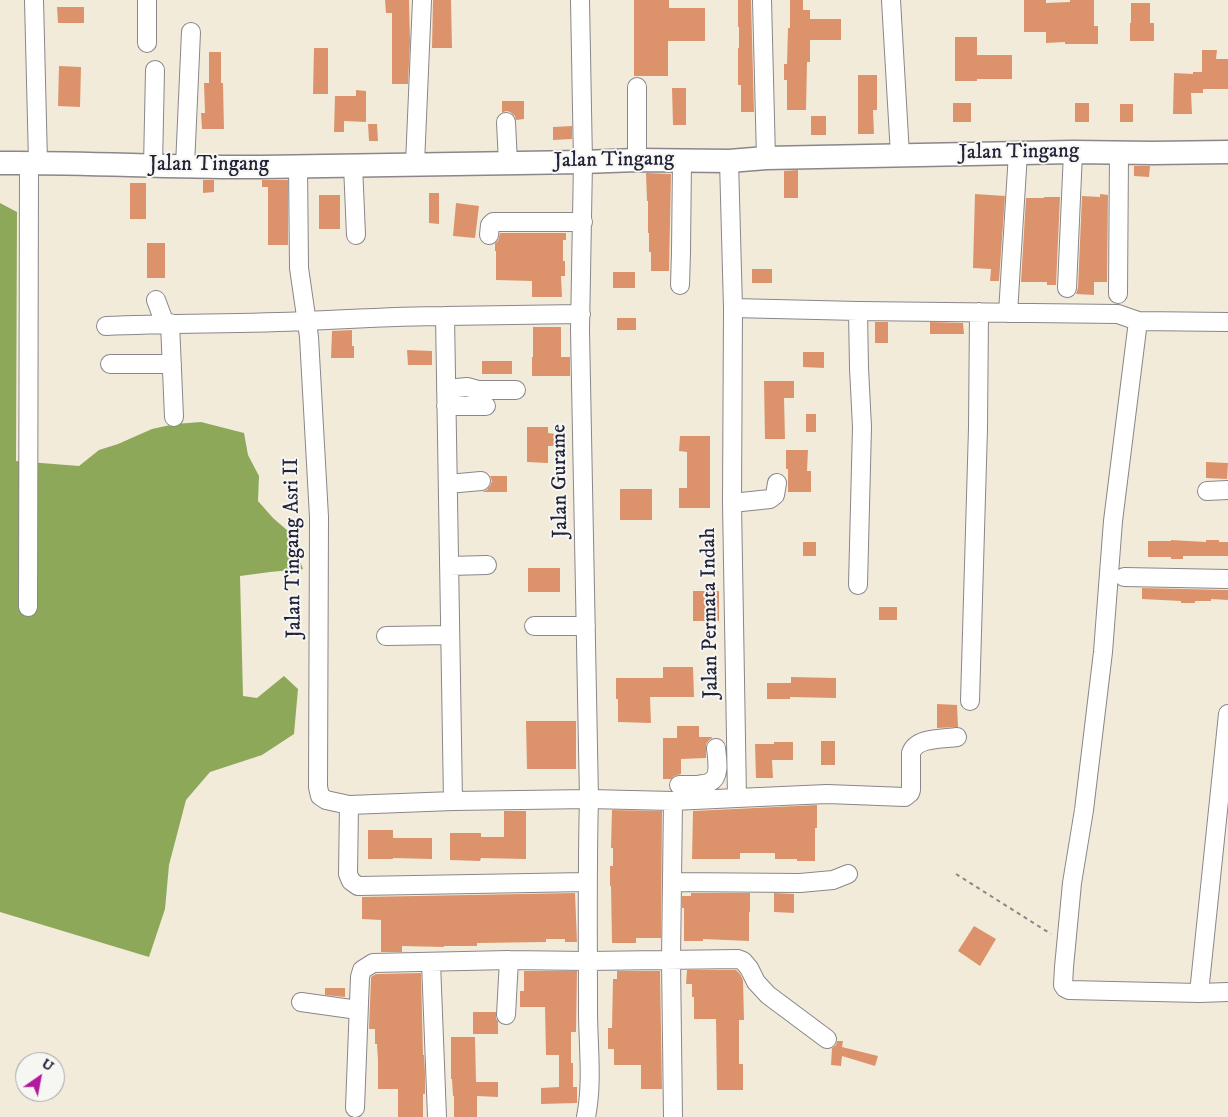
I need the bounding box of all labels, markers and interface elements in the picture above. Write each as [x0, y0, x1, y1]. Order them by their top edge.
street label: Jalan Tingang [959, 139, 1079, 167]
street label: Jalan Tingang [554, 147, 674, 175]
street label: Jalan Tingang [149, 153, 269, 179]
street label: Jalan Gurame [547, 424, 575, 538]
street label: Jalan Tingang Asri II [280, 458, 308, 638]
street label: Jalan Permata Indah [697, 527, 725, 699]
north arrow [15, 1052, 65, 1102]
text: U [38, 1055, 57, 1076]

